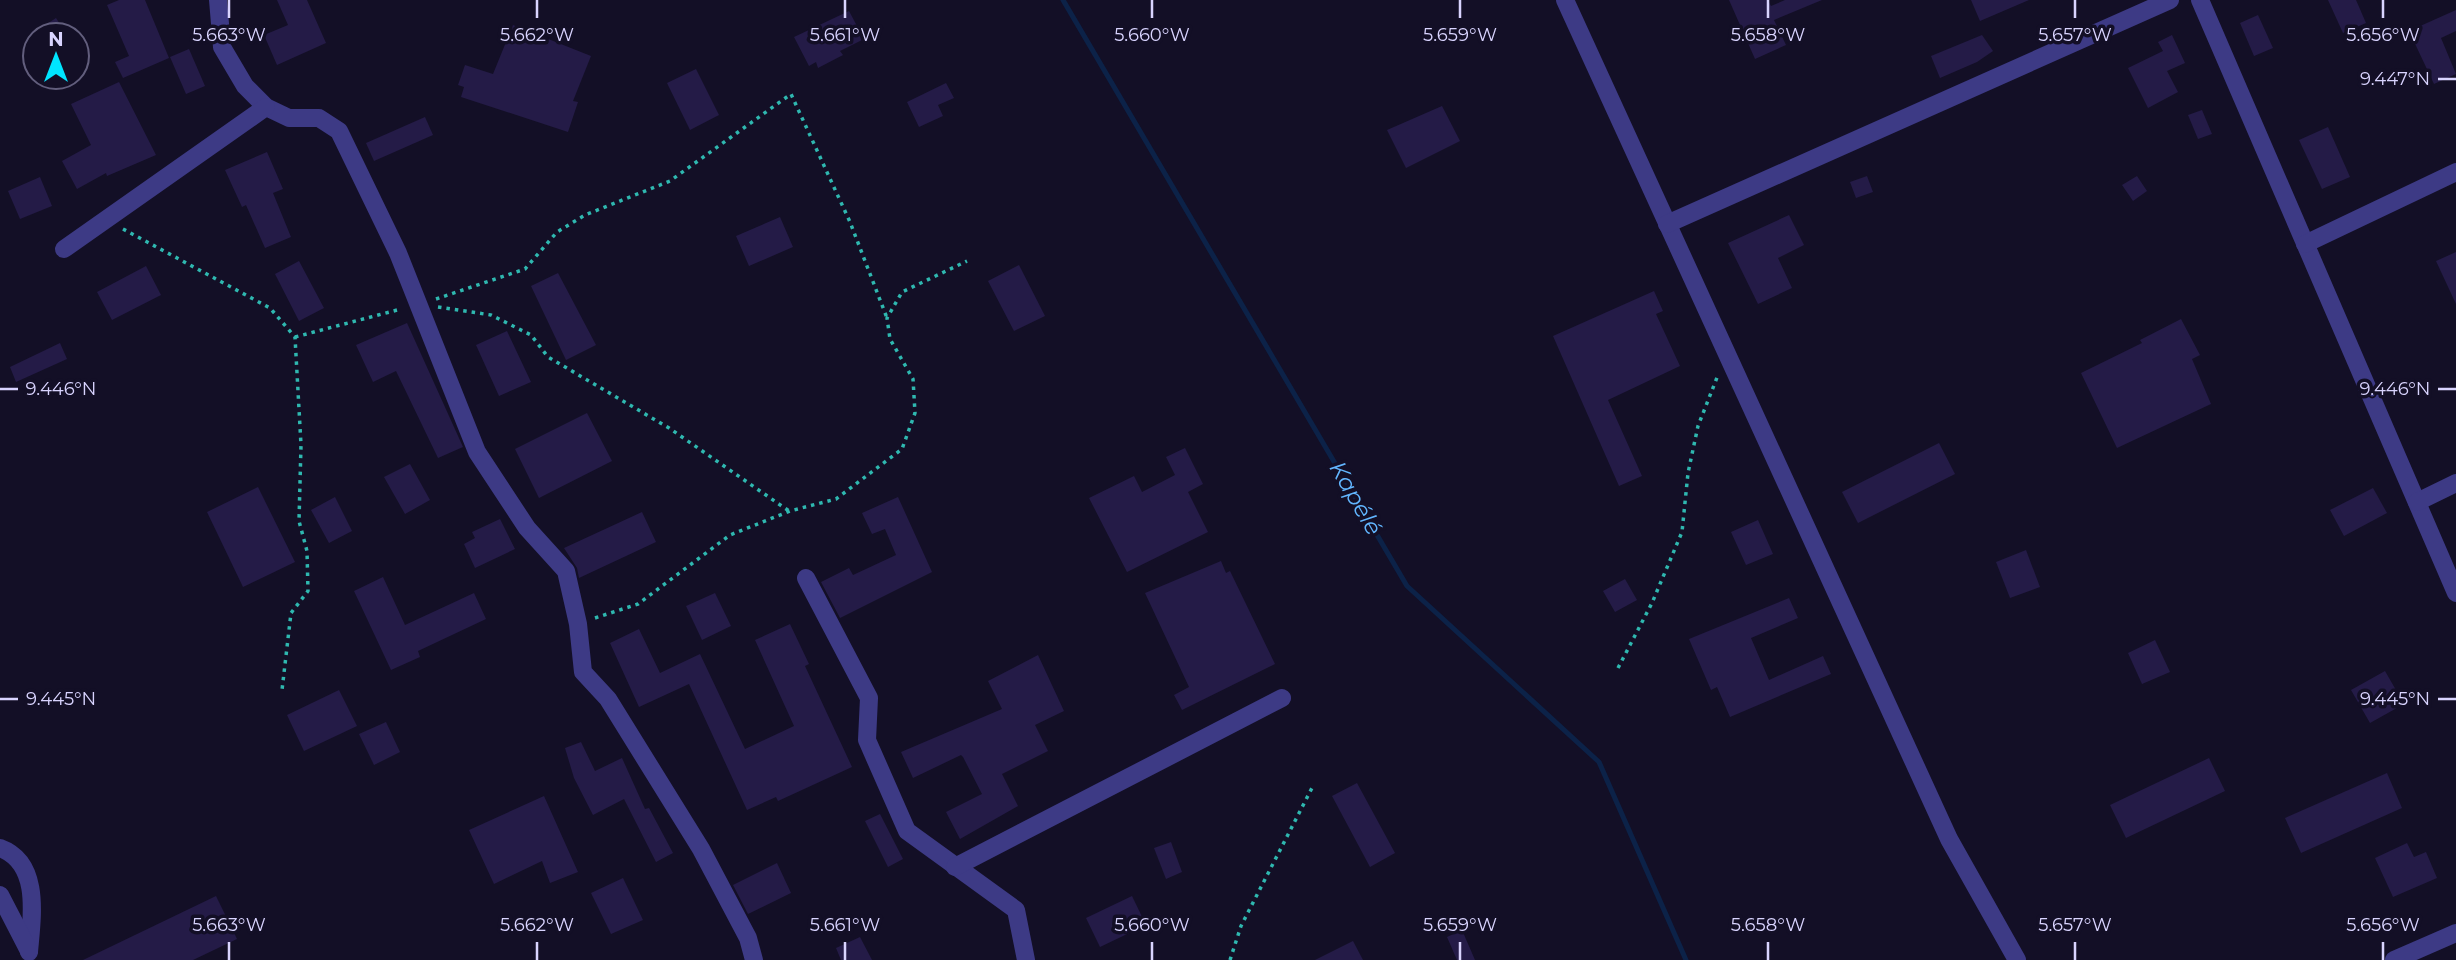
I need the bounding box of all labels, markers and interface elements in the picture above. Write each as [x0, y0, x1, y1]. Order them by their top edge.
north arrow [21, 21, 91, 91]
text: 5.663°W [192, 24, 266, 46]
text: 5.662°W [500, 24, 574, 46]
text: 5.661°W [810, 24, 880, 46]
text: 5.660°W [1114, 24, 1190, 46]
text: 5.659°W [1423, 24, 1497, 46]
text: 5.658°W [1731, 24, 1805, 46]
text: 5.657°W [2038, 24, 2112, 46]
text: 5.656°W [2346, 24, 2420, 46]
text: N [48, 28, 64, 51]
text: 9.447°N [2360, 68, 2430, 90]
text: 9.446°N [26, 378, 96, 400]
text: 9.446°N [2360, 378, 2430, 400]
water label: Kapélé [1324, 456, 1388, 540]
text: 9.445°N [26, 688, 96, 710]
text: 9.445°N [2360, 688, 2430, 710]
text: 5.663°W [192, 914, 266, 936]
text: 5.662°W [500, 914, 574, 936]
text: 5.661°W [810, 914, 880, 936]
text: 5.660°W [1114, 914, 1190, 936]
text: 5.659°W [1423, 914, 1497, 936]
text: 5.658°W [1731, 914, 1805, 936]
text: 5.657°W [2038, 914, 2112, 936]
text: 5.656°W [2346, 914, 2420, 936]

